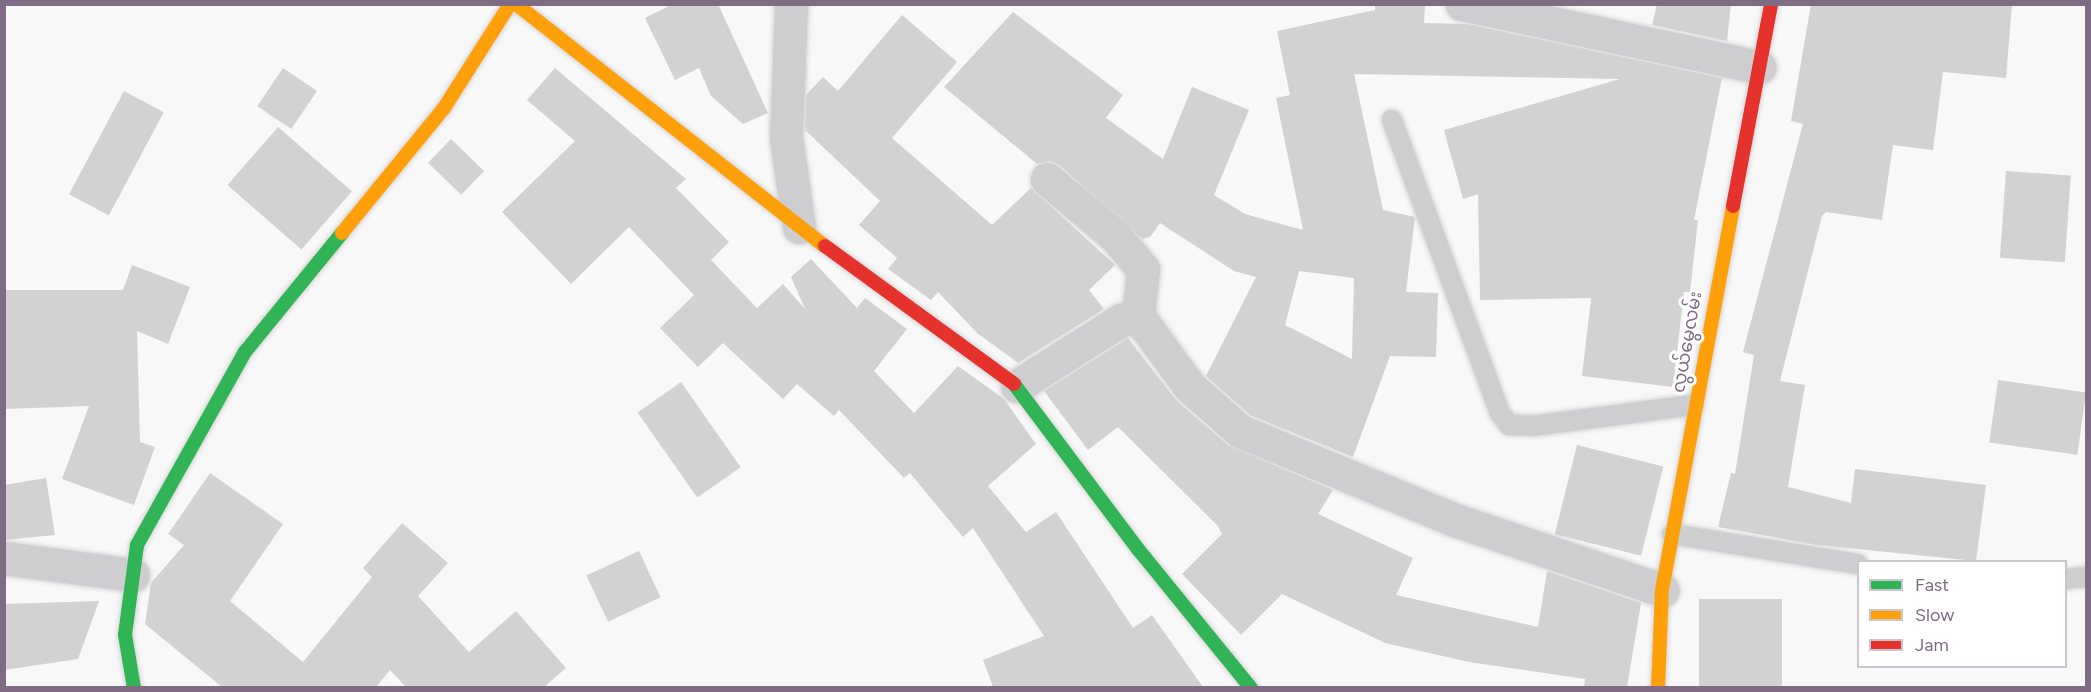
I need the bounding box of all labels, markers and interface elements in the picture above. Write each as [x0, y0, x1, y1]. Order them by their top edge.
street label: လွယ်မွေလမ်း [1667, 290, 1707, 394]
legend [1857, 560, 2067, 668]
text: Fast [1915, 574, 1949, 596]
text: Slow [1915, 604, 1954, 626]
text: Jam [1915, 634, 1949, 656]

